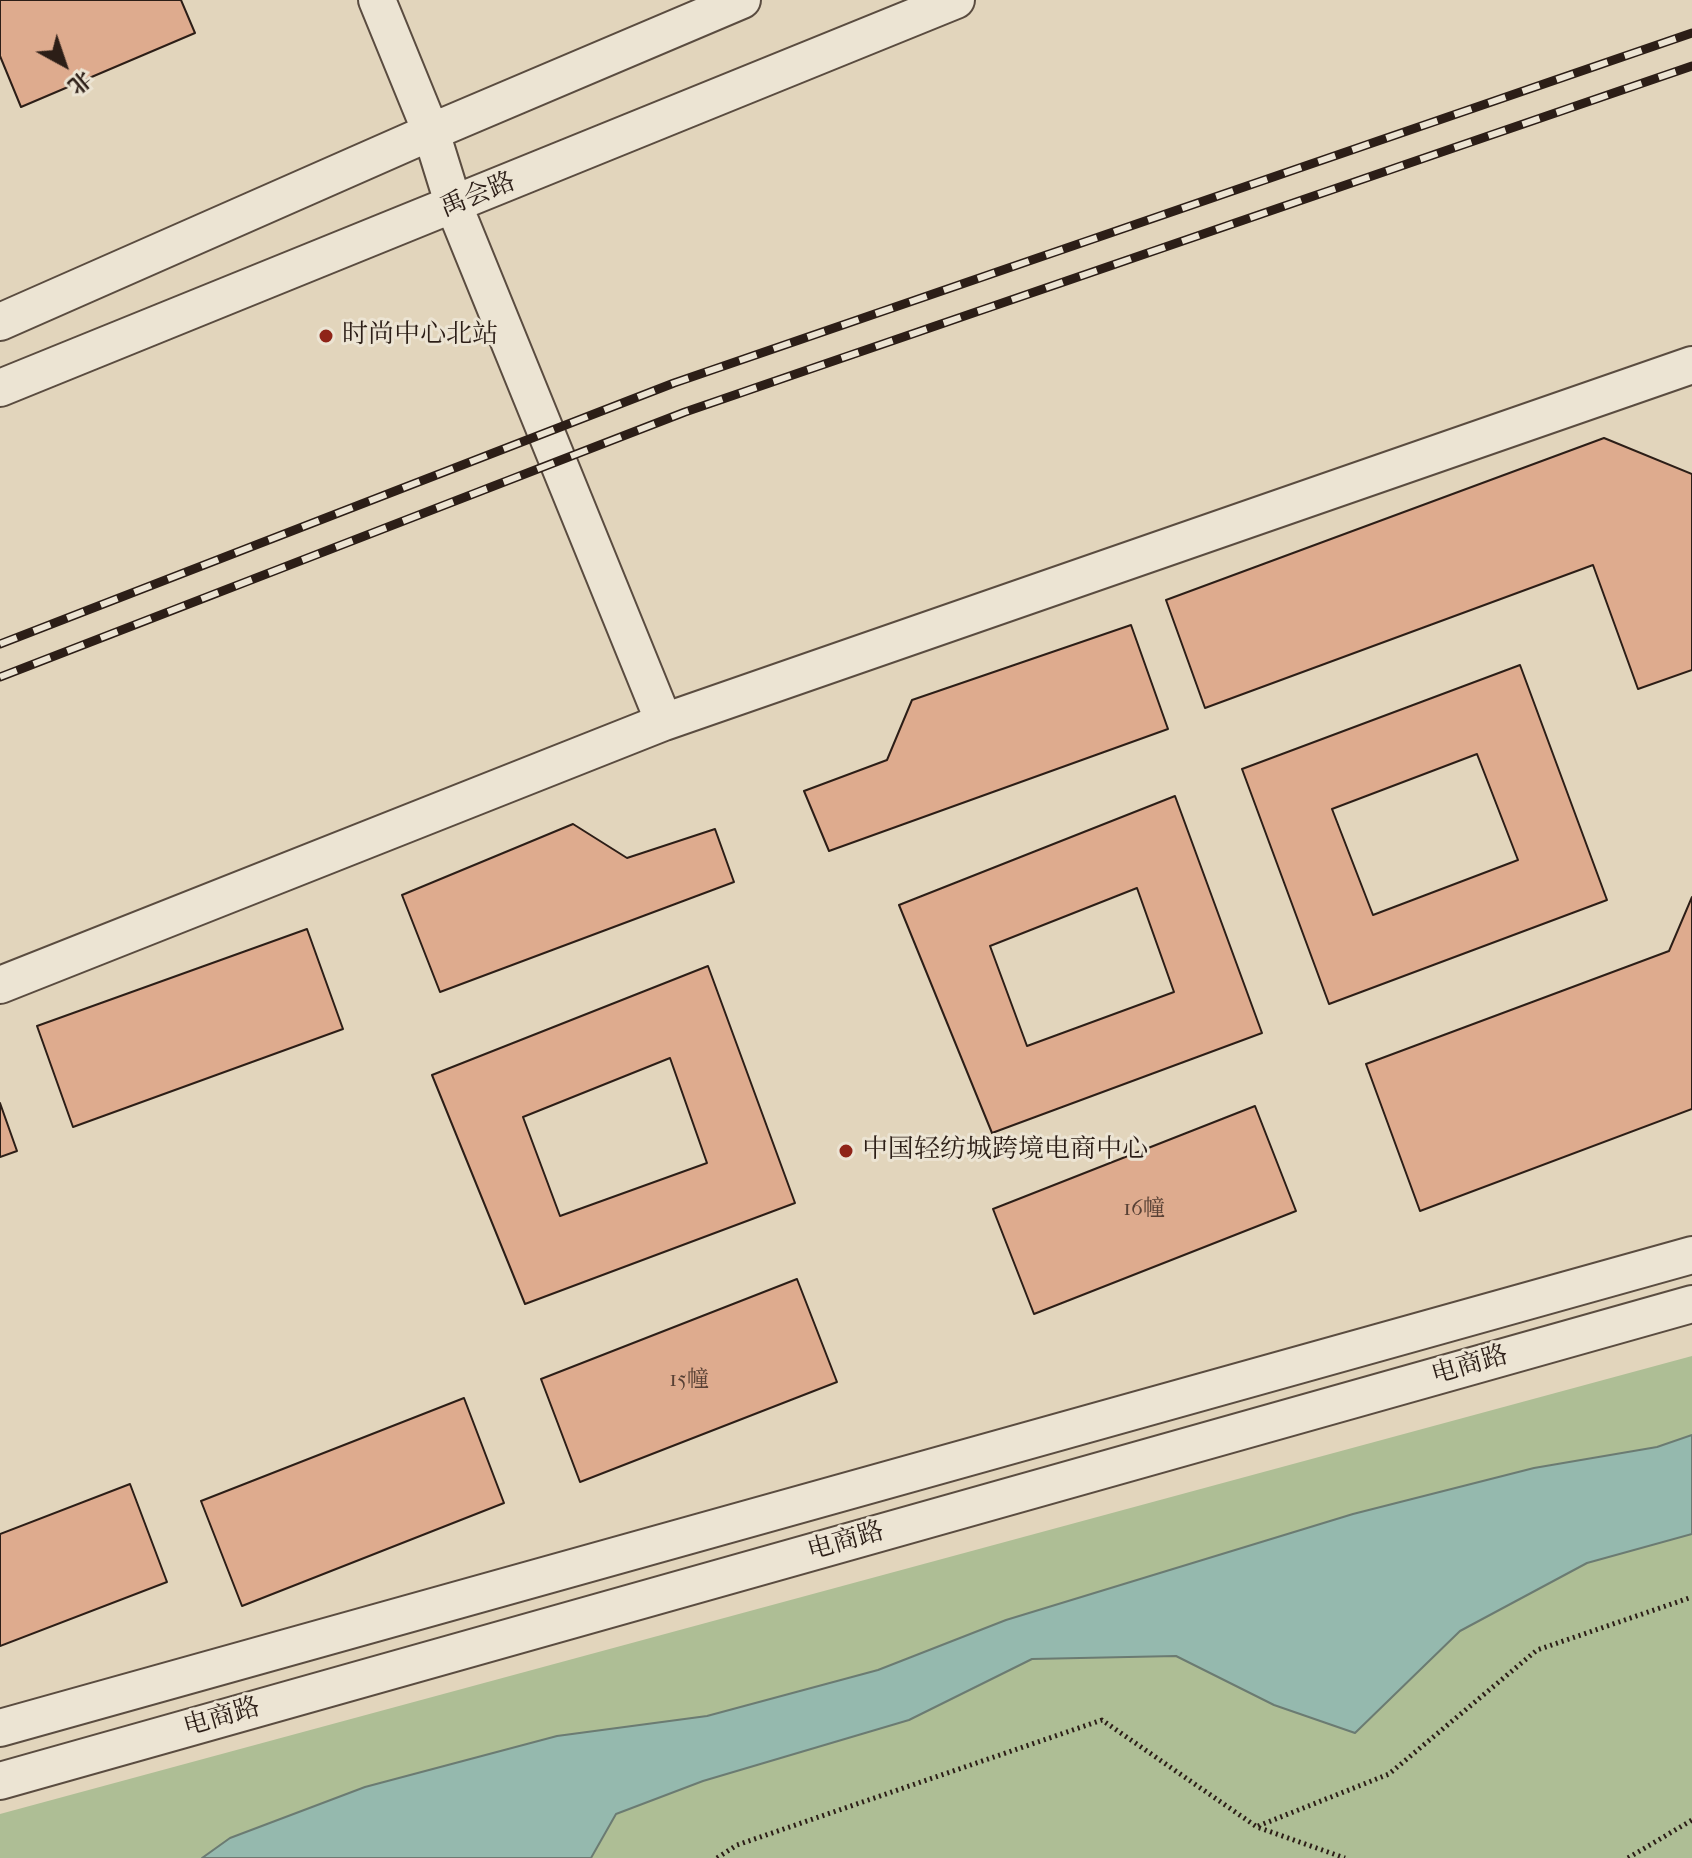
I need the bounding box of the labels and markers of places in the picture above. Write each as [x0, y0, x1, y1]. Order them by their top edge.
place label: 时尚中心北站 [342, 320, 498, 352]
marker: 时尚中心北站 [317, 327, 335, 345]
place label: 中国轻纺城跨境电商中心 [862, 1135, 1148, 1167]
marker: 中国轻纺城跨境电商中心 [837, 1142, 855, 1160]

